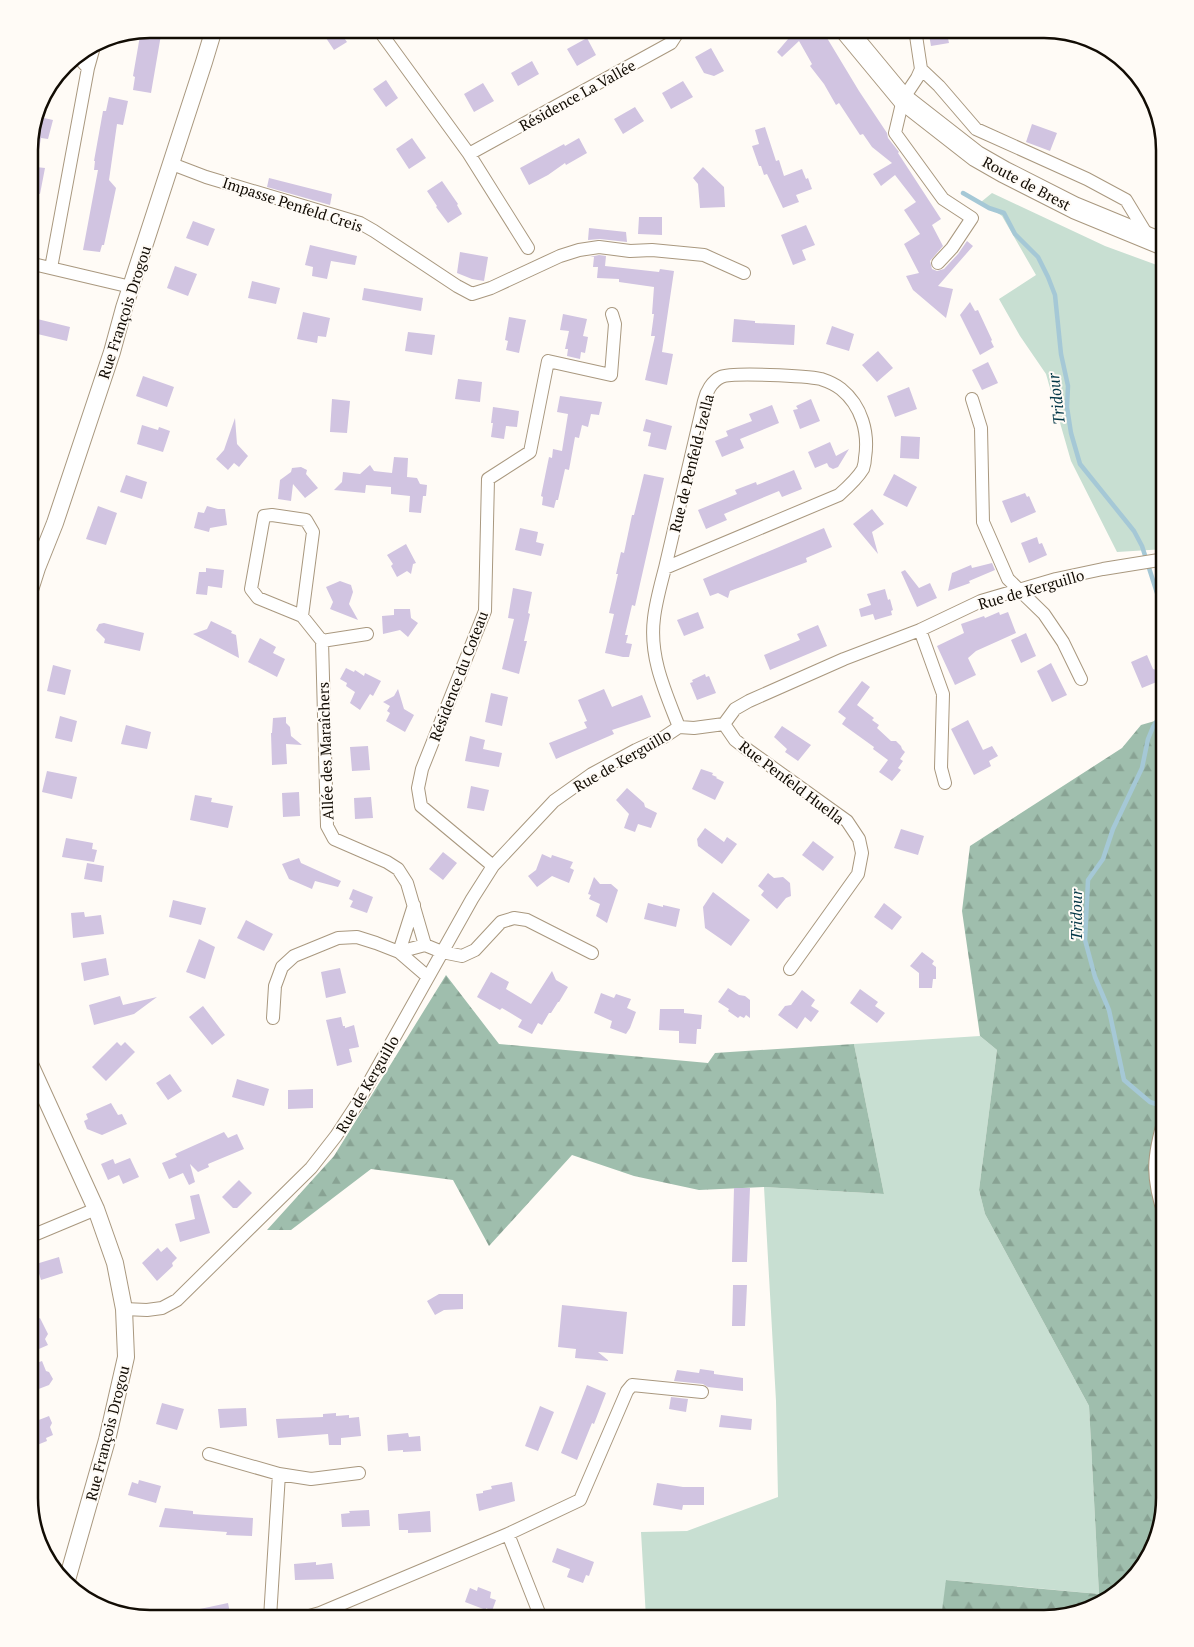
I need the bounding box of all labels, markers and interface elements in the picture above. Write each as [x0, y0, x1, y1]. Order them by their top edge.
street label: Résidence La Vallée [515, 55, 639, 135]
street label: Route de Brest [979, 151, 1075, 215]
street label: Impasse Penfeld Creis [220, 172, 366, 236]
street label: Rue François Drogou [93, 242, 155, 381]
water label: Tridour [1042, 371, 1070, 426]
street label: Rue de Penfeld-Izella [664, 391, 718, 534]
street label: Rue de Kerguillo [976, 564, 1086, 614]
street label: Résidence du Coteau [424, 608, 492, 744]
street label: Allée des Maraîchers [313, 682, 337, 820]
street label: Rue de Kerguillo [570, 724, 674, 796]
street label: Rue Penfeld Huella [735, 736, 849, 828]
water label: Tridour [1065, 888, 1087, 941]
street label: Rue de Kerguillo [331, 1032, 403, 1136]
street label: Rue François Drogou [80, 1363, 134, 1503]

